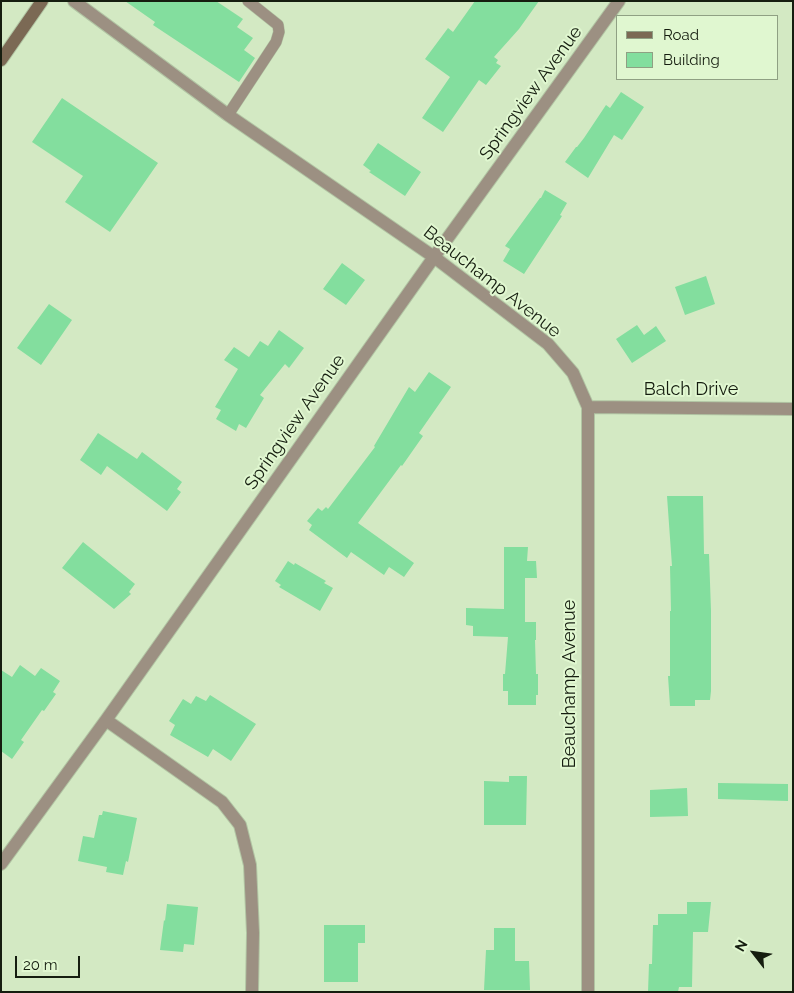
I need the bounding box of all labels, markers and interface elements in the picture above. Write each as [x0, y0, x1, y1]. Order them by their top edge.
legend [616, 15, 779, 80]
street label: Springview Avenue [475, 22, 587, 164]
text: Road [663, 26, 699, 44]
text: Building [663, 51, 720, 69]
street label: Beauchamp Avenue [419, 222, 565, 342]
street label: Springview Avenue [240, 350, 350, 494]
street label: Balch Drive [644, 379, 738, 401]
street label: Beauchamp Avenue [559, 600, 581, 768]
north arrow [729, 928, 779, 978]
text: N [731, 937, 751, 954]
scale bar [18, 946, 82, 978]
text: 20 m [23, 956, 58, 974]

